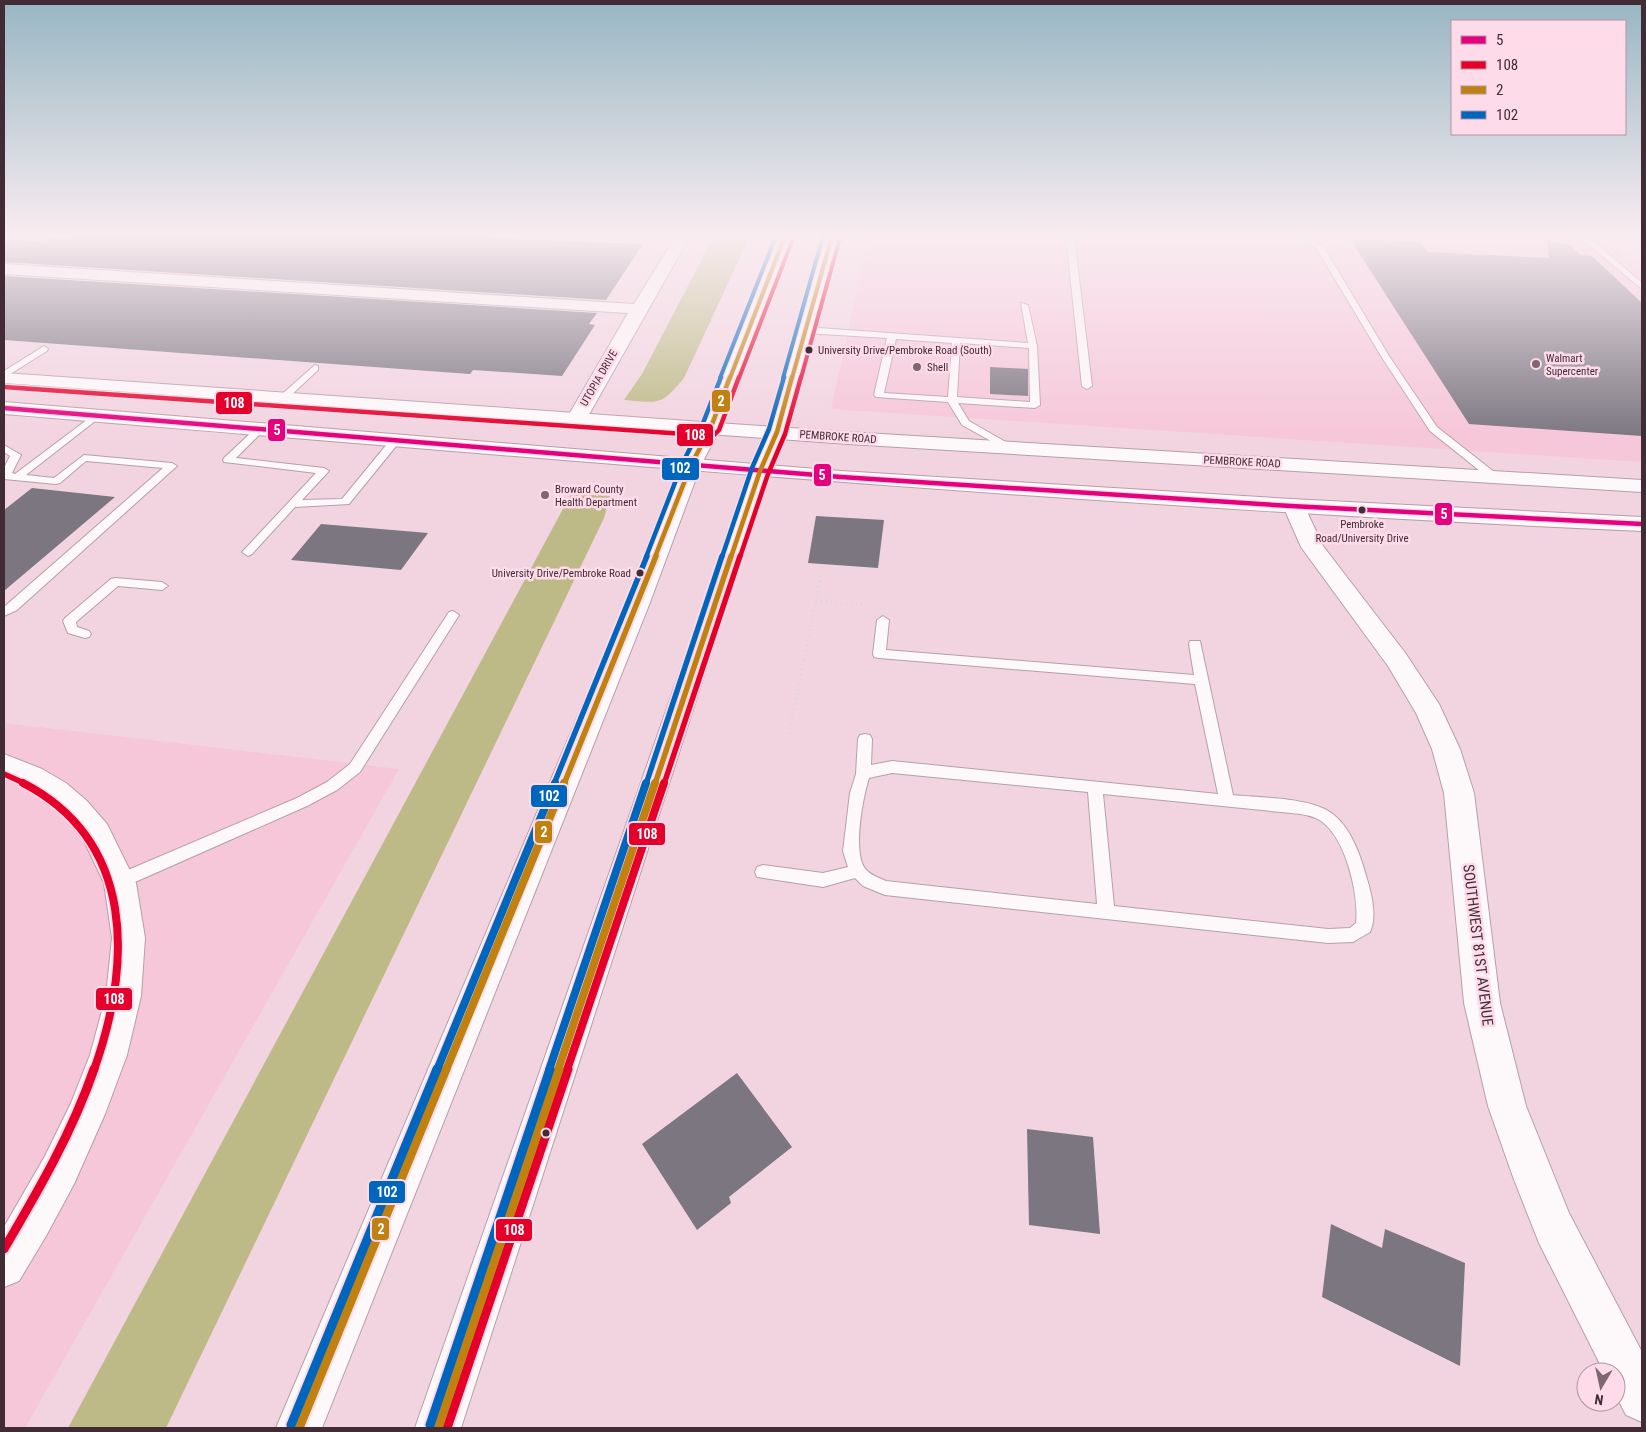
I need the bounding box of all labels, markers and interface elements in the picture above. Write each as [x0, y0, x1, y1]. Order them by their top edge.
legend [1451, 20, 1626, 135]
text: 5 [1496, 31, 1503, 49]
text: 108 [1496, 56, 1518, 74]
text: 2 [1496, 81, 1503, 99]
text: 102 [1496, 106, 1518, 124]
place label: University Drive/Pembroke Road (South) [818, 344, 992, 357]
marker: University Drive/Pembroke Road (South) [804, 345, 814, 355]
street label: UTOPIA DRIVE [578, 347, 621, 408]
place label: Walmart Supercenter [1546, 352, 1599, 378]
marker: Walmart Supercenter [1530, 358, 1542, 370]
marker: Shell [911, 361, 923, 373]
place label: Shell [927, 361, 948, 374]
line badge: 2 [711, 389, 731, 413]
line badge: 108 [215, 391, 253, 415]
text: 2 [717, 393, 725, 409]
text: 108 [223, 395, 245, 411]
line badge: 5 [267, 418, 286, 442]
text: 5 [273, 422, 281, 438]
line badge: 108 [676, 423, 714, 447]
text: 108 [684, 427, 706, 443]
street label: PEMBROKE ROAD [799, 428, 877, 446]
street label: PEMBROKE ROAD [1203, 453, 1281, 471]
line badge: 102 [661, 457, 700, 481]
text: 102 [669, 460, 691, 476]
line badge: 5 [813, 463, 832, 487]
text: 5 [818, 467, 826, 483]
place label: Broward County Health Department [555, 483, 637, 509]
marker: Broward County Health Department [539, 489, 551, 501]
line badge: 5 [1434, 502, 1453, 526]
marker: Pembroke Road/University Drive [1357, 505, 1367, 515]
text: 5 [1440, 506, 1448, 522]
place label: Pembroke Road/University Drive [1315, 518, 1409, 545]
place label: University Drive/Pembroke Road [492, 567, 631, 580]
marker: University Drive/Pembroke Road [635, 568, 645, 578]
line badge: 102 [530, 784, 568, 808]
text: 102 [538, 788, 560, 804]
line badge: 2 [534, 820, 553, 844]
line badge: 108 [628, 822, 666, 846]
text: 2 [540, 824, 548, 840]
text: 108 [636, 826, 658, 842]
street label: SOUTHWEST 81ST AVENUE [1459, 863, 1497, 1027]
line badge: 108 [95, 987, 133, 1011]
text: 108 [103, 991, 125, 1007]
unlabelled marker [541, 1128, 551, 1138]
line badge: 102 [368, 1180, 406, 1204]
text: 102 [376, 1184, 398, 1200]
line badge: 2 [371, 1217, 390, 1241]
line badge: 108 [495, 1218, 533, 1242]
text: 2 [377, 1221, 385, 1237]
text: 108 [503, 1222, 525, 1238]
north arrow [1576, 1362, 1626, 1412]
text: N [1593, 1391, 1604, 1408]

